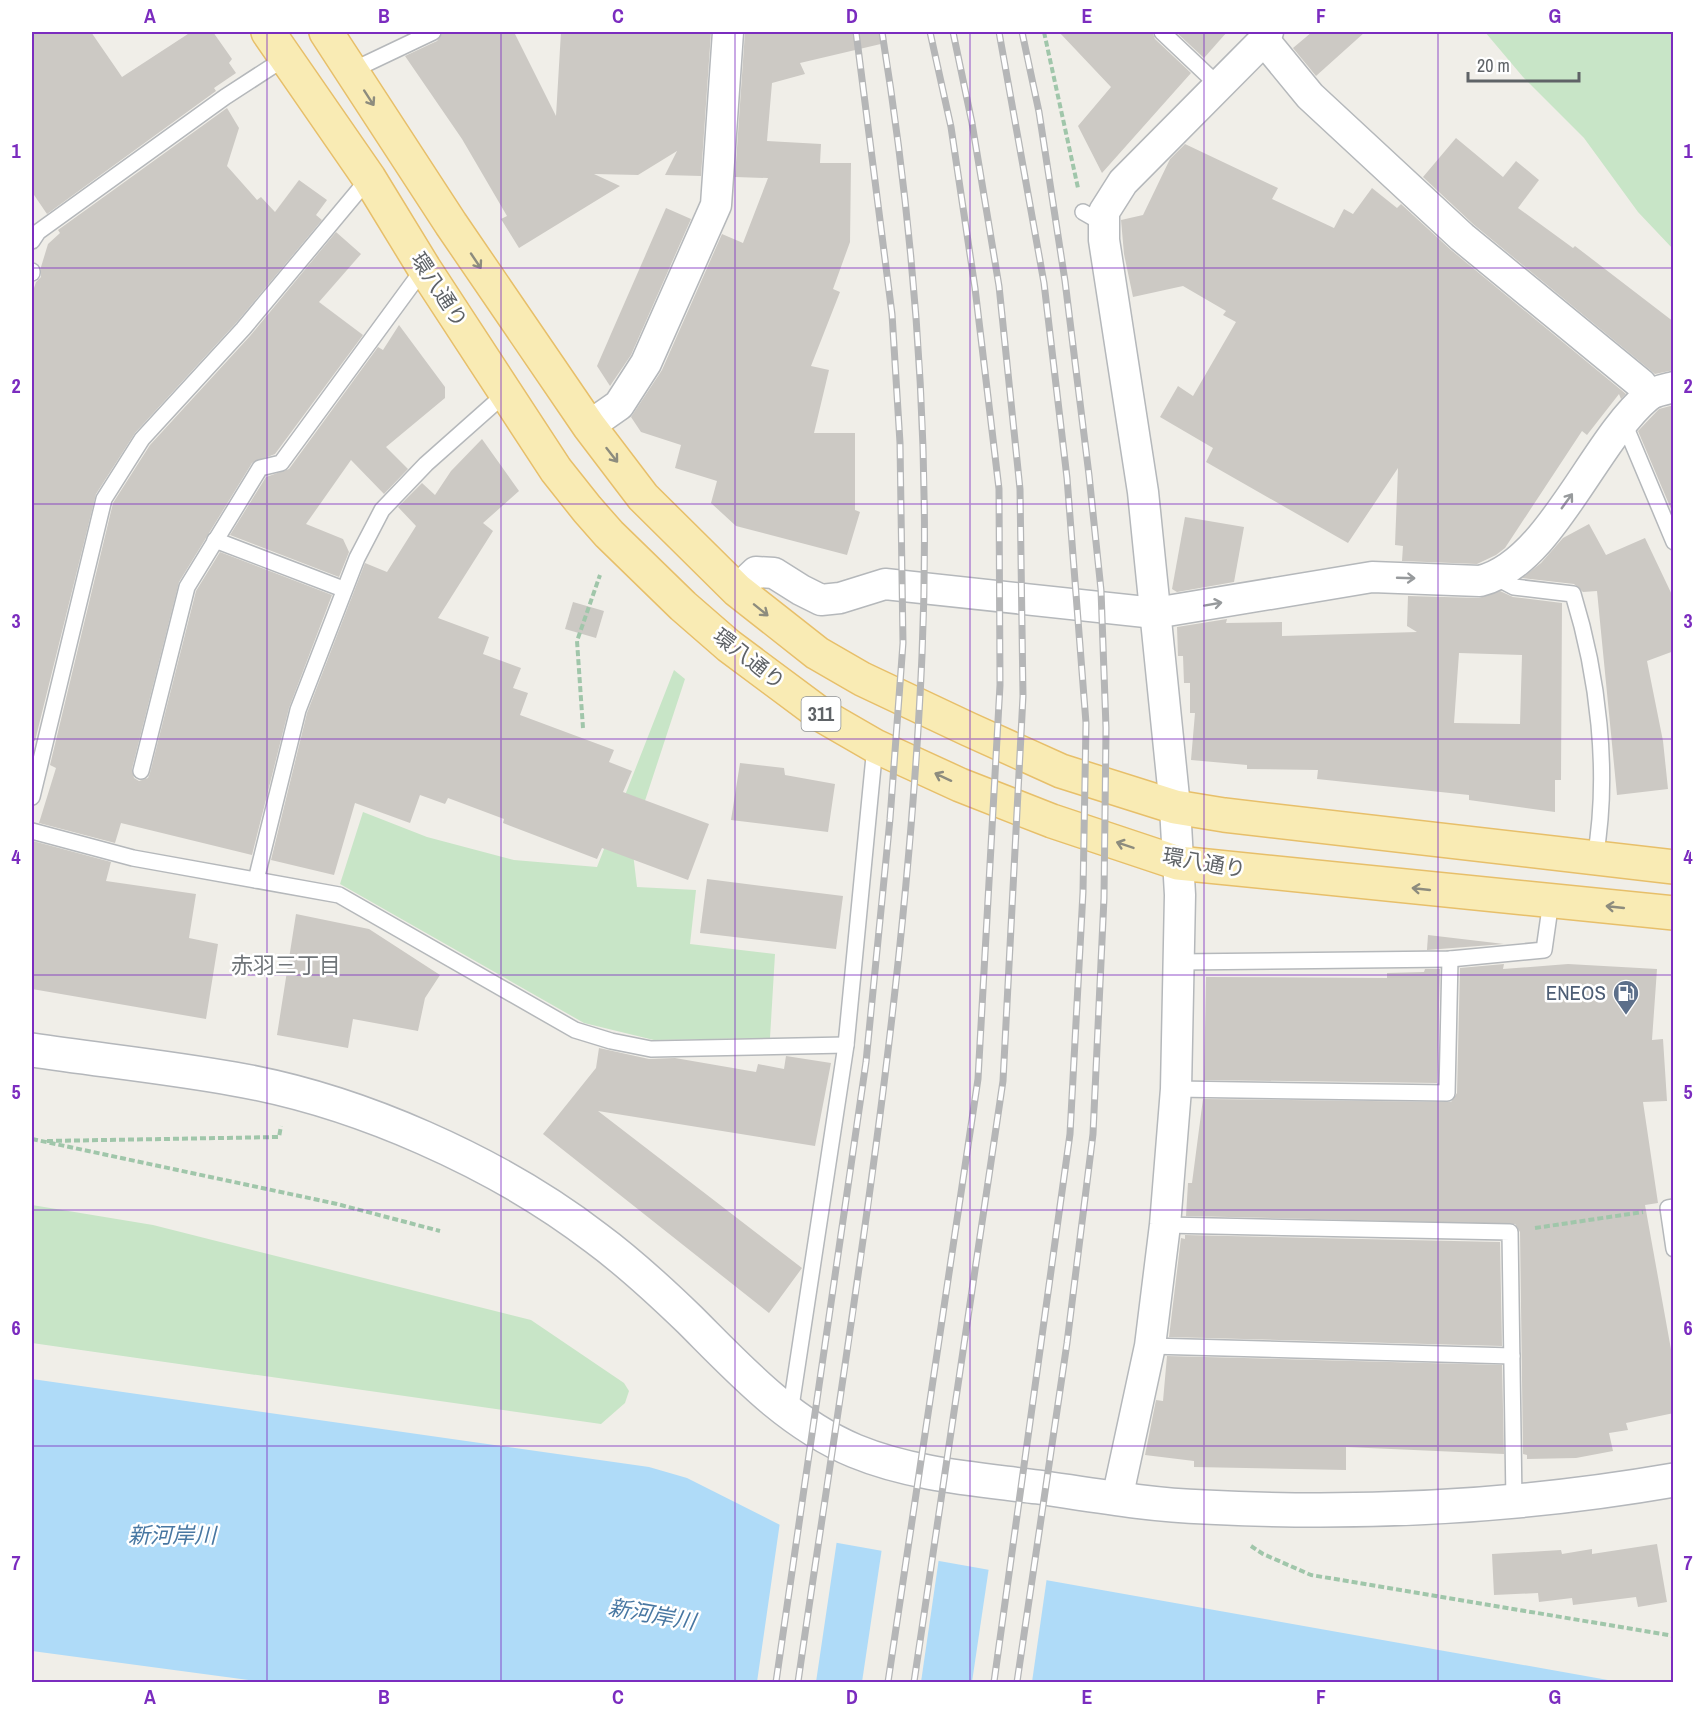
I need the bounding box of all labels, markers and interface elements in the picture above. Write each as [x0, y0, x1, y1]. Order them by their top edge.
text: A [144, 2, 156, 29]
text: B [378, 2, 390, 29]
text: C [612, 2, 624, 29]
text: D [846, 2, 858, 29]
text: E [1082, 2, 1093, 29]
text: F [1316, 2, 1326, 29]
text: G [1549, 2, 1561, 29]
scale bar [1468, 45, 1579, 83]
text: 20 m [1477, 53, 1510, 78]
one-way arrow [362, 90, 375, 107]
text: 1 [11, 137, 21, 164]
text: 1 [1683, 137, 1693, 164]
street label: 環八通り [404, 247, 474, 333]
one-way arrow [470, 252, 482, 269]
text: 2 [11, 372, 21, 399]
text: 2 [1683, 372, 1693, 399]
one-way arrow [605, 447, 618, 463]
one-way arrow [1560, 494, 1573, 510]
one-way arrow [1395, 572, 1415, 584]
one-way arrow [1203, 598, 1222, 609]
one-way arrow [753, 604, 769, 617]
text: 3 [11, 607, 21, 634]
text: 3 [1683, 607, 1693, 634]
street label: 環八通り [707, 621, 791, 696]
road number: 311 [802, 697, 840, 731]
one-way arrow [934, 770, 952, 781]
one-way arrow [1117, 839, 1135, 850]
street label: 環八通り [1160, 841, 1248, 884]
text: 4 [11, 843, 21, 870]
text: 4 [1683, 843, 1693, 870]
one-way arrow [1412, 883, 1432, 894]
one-way arrow [1606, 901, 1626, 912]
district label: 赤羽三丁目 [231, 950, 341, 980]
place label: ENEOS [1546, 978, 1606, 1007]
fuel station icon: ENEOS [1611, 978, 1641, 1016]
text: 5 [11, 1078, 21, 1105]
text: 5 [1683, 1078, 1693, 1105]
text: 6 [11, 1314, 21, 1341]
text: 6 [1683, 1314, 1693, 1341]
water label: 新河岸川 [128, 1520, 218, 1550]
text: 7 [11, 1549, 21, 1576]
text: 7 [1683, 1549, 1693, 1576]
water label: 新河岸川 [606, 1592, 700, 1637]
text: A [144, 1683, 156, 1710]
text: B [378, 1683, 390, 1710]
text: C [612, 1683, 624, 1710]
text: D [846, 1683, 858, 1710]
text: E [1082, 1683, 1093, 1710]
text: F [1316, 1683, 1326, 1710]
text: G [1549, 1683, 1561, 1710]

